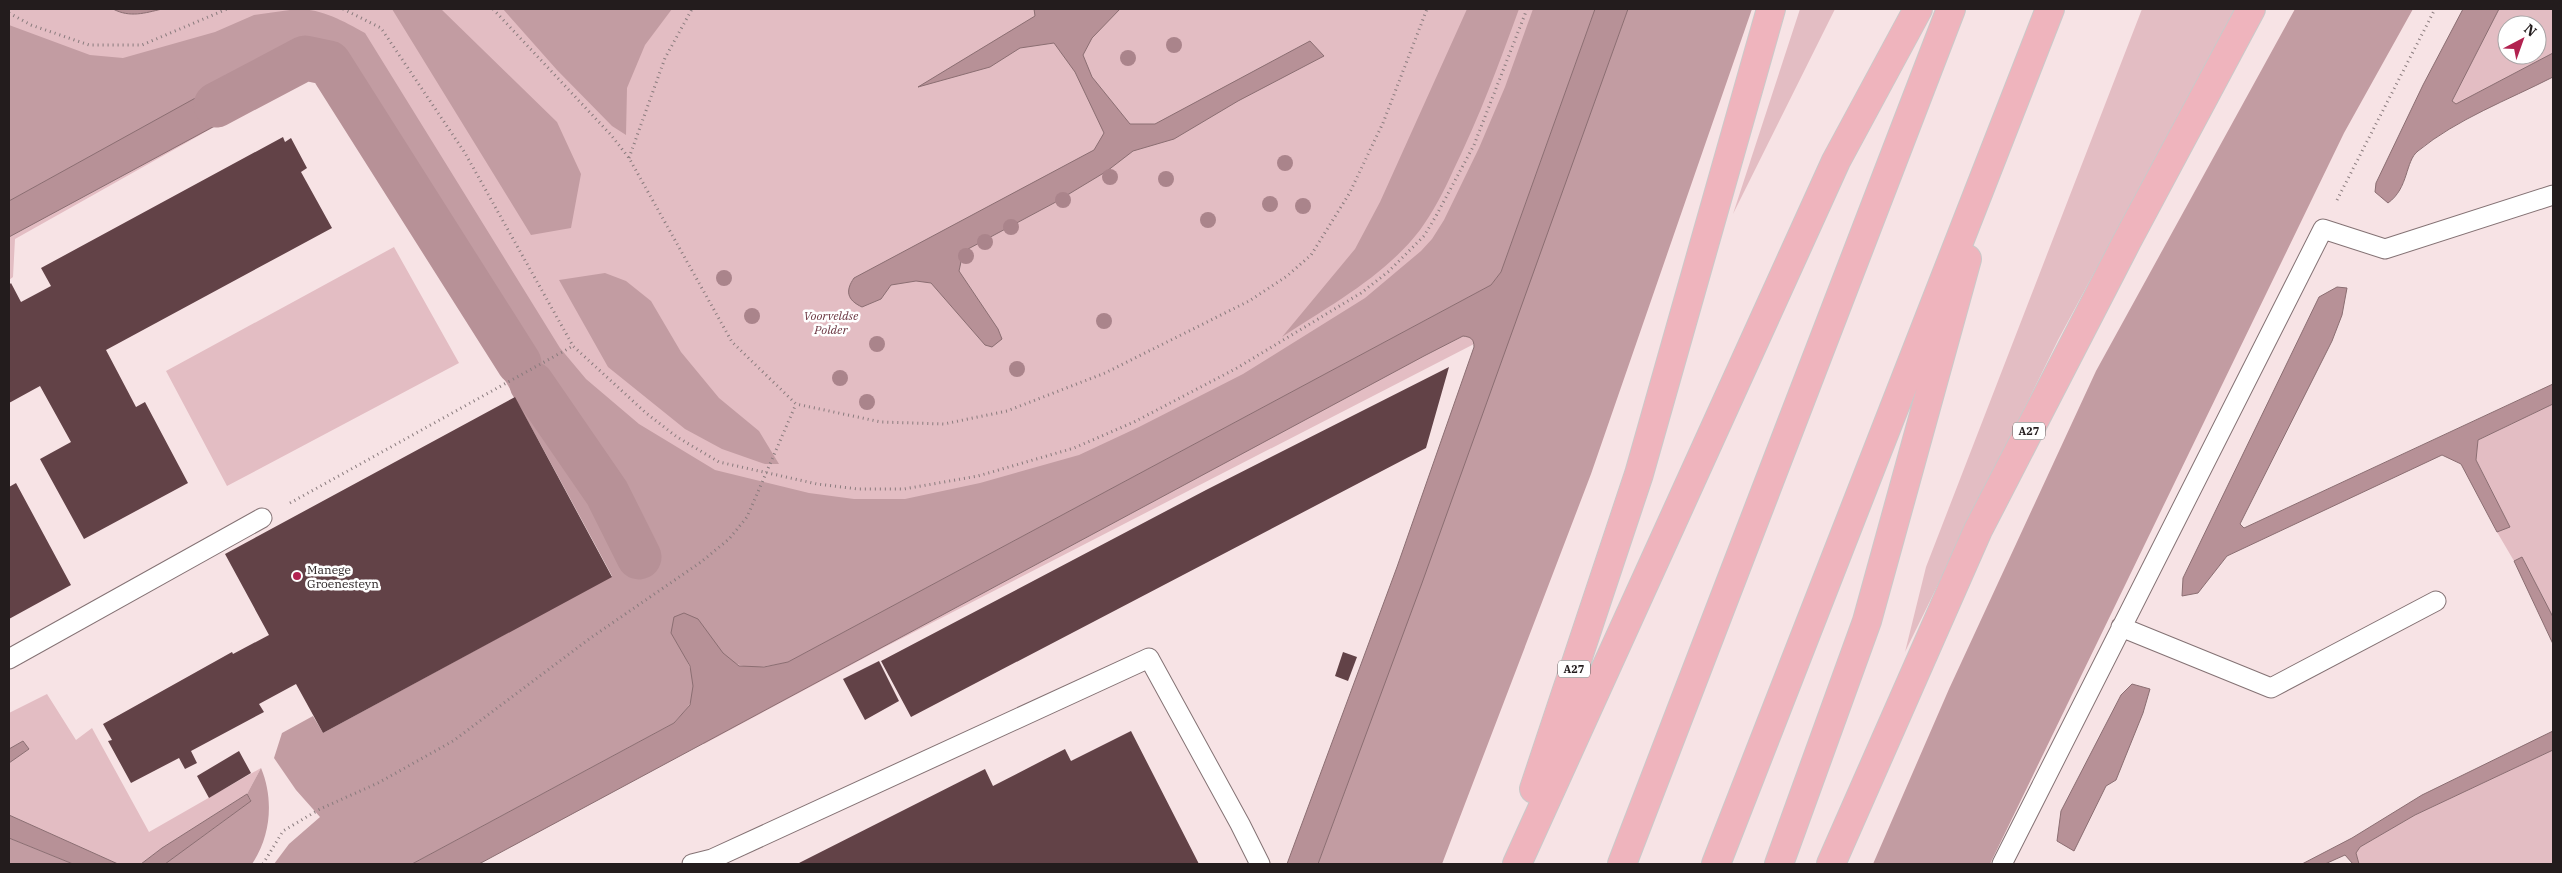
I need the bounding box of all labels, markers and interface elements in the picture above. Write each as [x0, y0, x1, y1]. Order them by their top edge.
north arrow [2497, 15, 2547, 65]
text: N [2520, 20, 2541, 41]
park label: Voorveldse Polder [804, 308, 859, 337]
road number: A27 [2013, 422, 2045, 440]
place label: Manege Groenesteyn [307, 562, 379, 591]
marker: Manege Groenesteyn [291, 570, 303, 582]
road number: A27 [1558, 661, 1590, 678]

